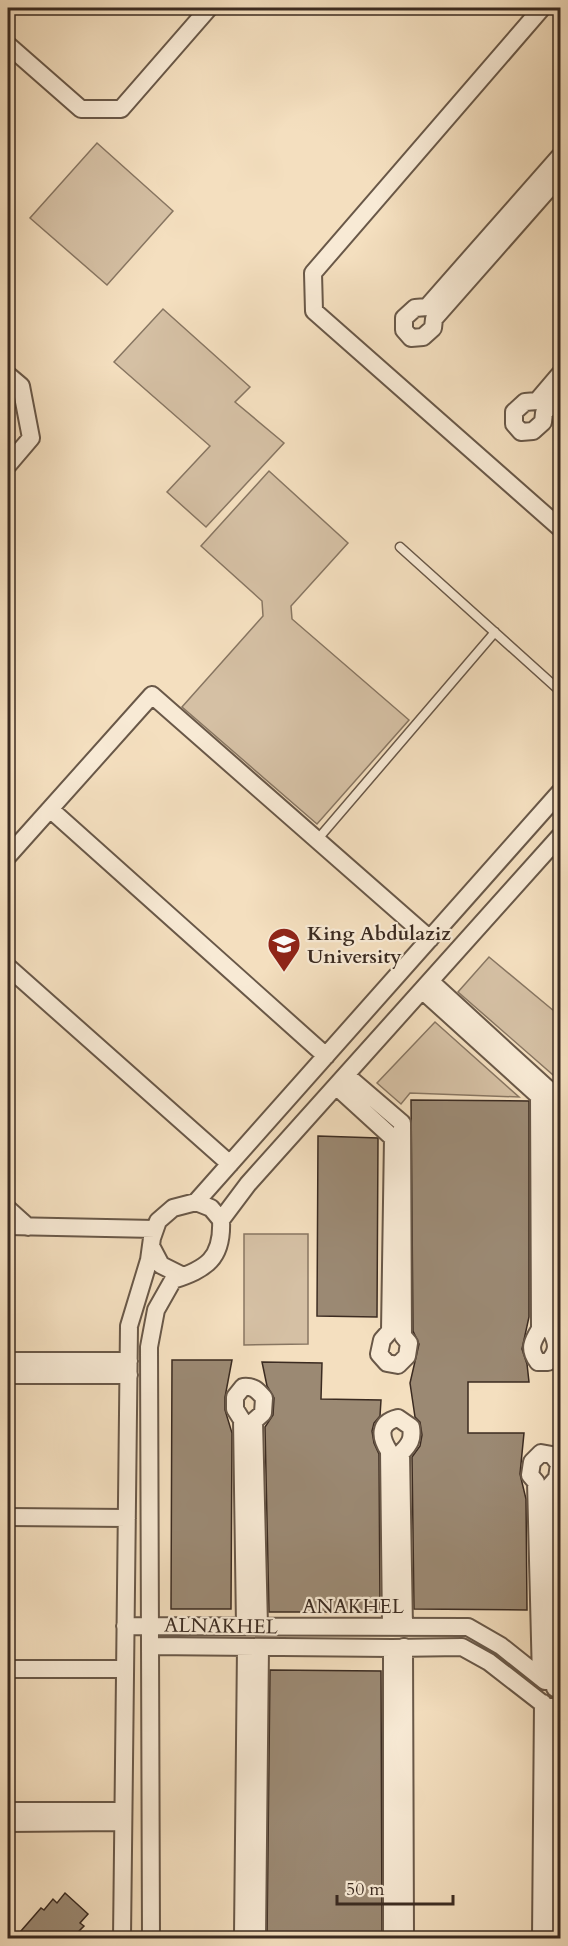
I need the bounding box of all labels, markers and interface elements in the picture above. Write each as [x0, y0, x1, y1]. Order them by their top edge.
place label: King Abdulaziz University [307, 920, 451, 970]
school or university icon: King Abdulaziz University [266, 926, 302, 973]
street label: ANAKHEL [302, 1593, 405, 1620]
street label: ALNAKHEL [164, 1612, 279, 1641]
scale bar [337, 1868, 452, 1906]
text: 50 m [346, 1877, 385, 1902]

